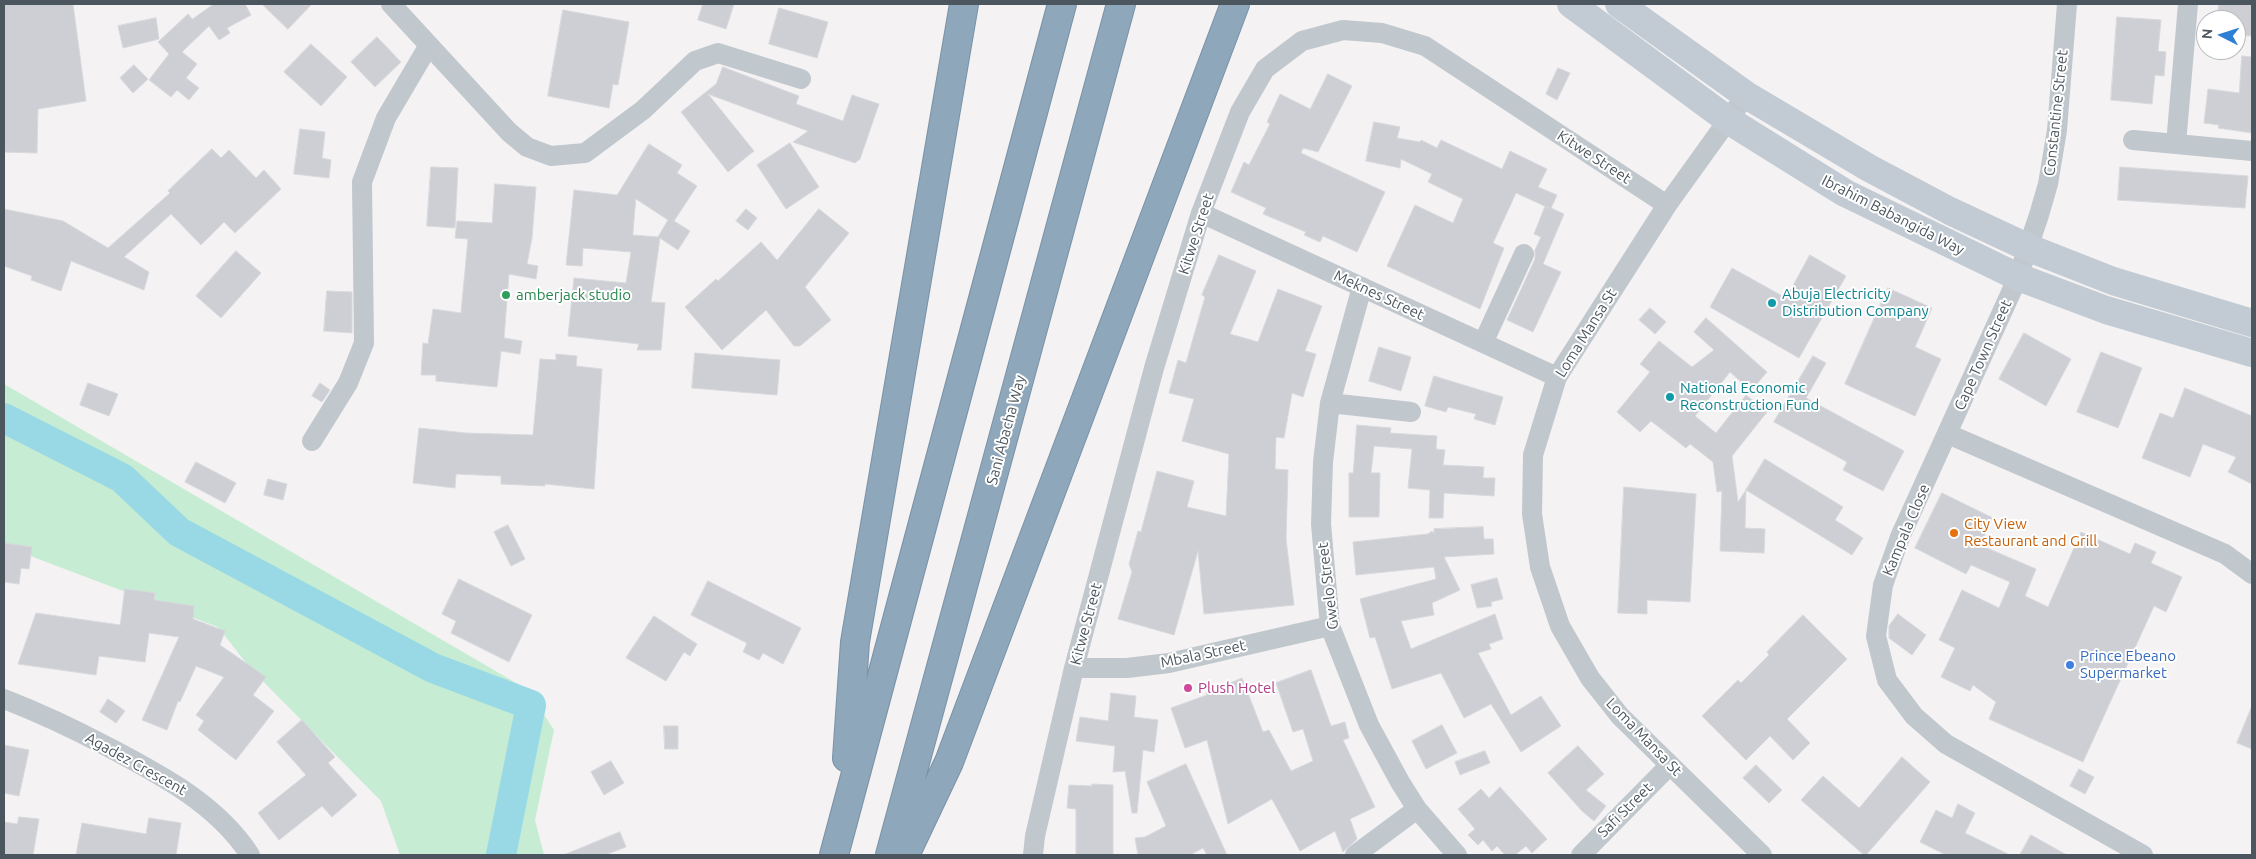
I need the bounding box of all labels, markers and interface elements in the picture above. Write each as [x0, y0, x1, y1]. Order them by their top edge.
north arrow [2196, 10, 2246, 60]
text: N [2199, 28, 2215, 40]
street label: Constantine Street [2040, 49, 2072, 177]
street label: Kitwe Street [1554, 127, 1634, 187]
street label: Ibrahim Babangida Way [1819, 171, 1967, 259]
street label: Kitwe Street [1174, 191, 1218, 277]
street label: Meknes Street [1331, 266, 1427, 324]
street label: Loma Mansa St [1552, 285, 1620, 381]
place label: Abuja Electricity Distribution Company [1782, 285, 1929, 320]
place label: amberjack studio [516, 286, 631, 304]
marker: amberjack studio [500, 289, 512, 301]
marker: Abuja Electricity Distribution Company [1766, 297, 1778, 309]
street label: Cape Town Street [1951, 297, 2015, 413]
street label: Sani Abacha Way [983, 373, 1029, 487]
place label: National Economic Reconstruction Fund [1680, 379, 1819, 414]
marker: National Economic Reconstruction Fund [1664, 391, 1676, 403]
street label: Kampala Close [1879, 481, 1933, 579]
place label: City View Restaurant and Grill [1964, 515, 2097, 550]
marker: City View Restaurant and Grill [1948, 527, 1960, 539]
street label: Gwelo Street [1314, 541, 1342, 631]
street label: Kitwe Street [1066, 581, 1106, 667]
street label: Mbala Street [1159, 636, 1247, 672]
place label: Prince Ebeano Supermarket [2080, 647, 2176, 682]
marker: Prince Ebeano Supermarket [2064, 659, 2076, 671]
place label: Plush Hotel [1198, 679, 1275, 697]
marker: Plush Hotel [1182, 682, 1194, 694]
street label: Loma Mansa St [1602, 694, 1686, 780]
street label: Agadez Crescent [82, 729, 190, 799]
street label: Safi Street [1594, 779, 1656, 841]

